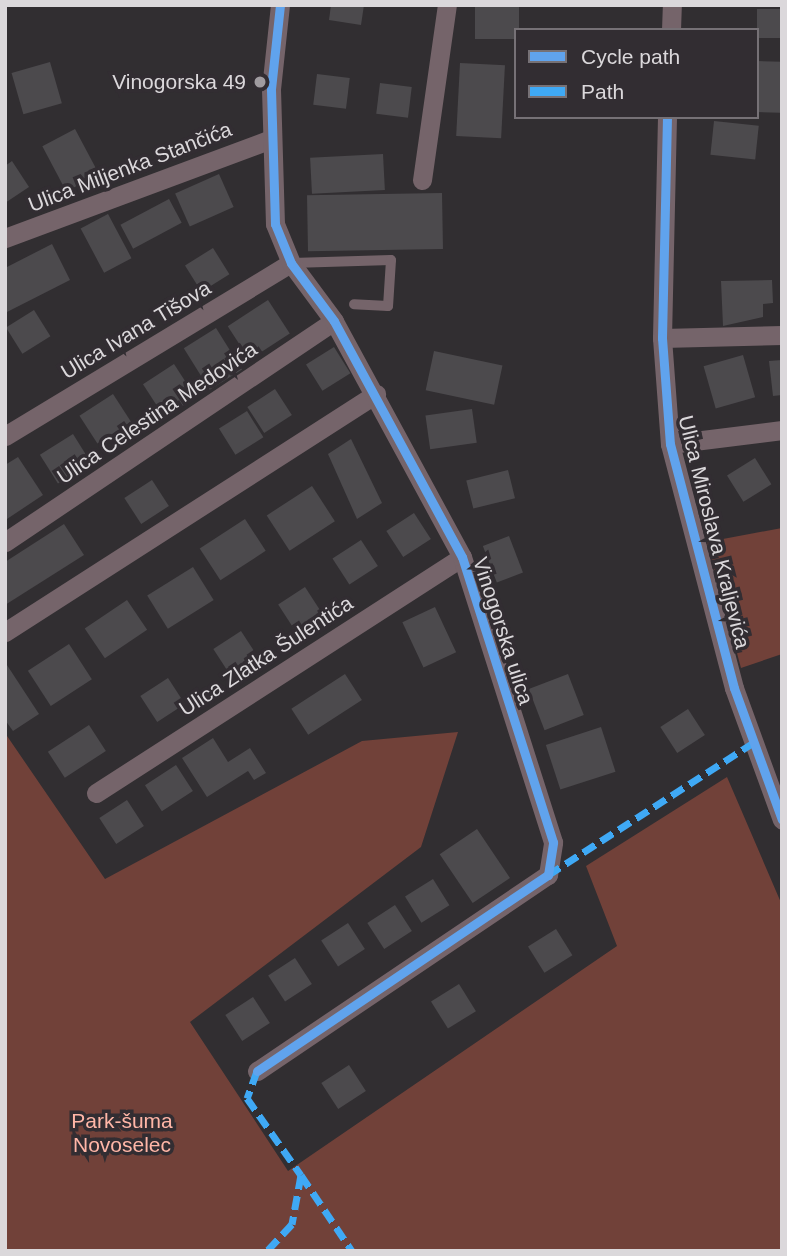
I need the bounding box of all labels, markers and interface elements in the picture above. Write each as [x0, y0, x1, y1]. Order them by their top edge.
legend [514, 28, 759, 119]
text: Cycle path [581, 45, 680, 68]
place label: Vinogorska 49 [112, 69, 246, 95]
marker: Vinogorska 49 [252, 74, 268, 90]
text: Path [581, 80, 624, 103]
street label: Ulica Miljenka Stančića [25, 117, 235, 217]
street label: Ulica Ivana Tišova [56, 275, 216, 385]
street label: Ulica Celestina Medovića [52, 337, 262, 489]
street label: Ulica Miroslava Kraljevića [673, 413, 755, 651]
street label: Vinogorska ulica [467, 554, 539, 708]
street label: Ulica Zlatka Šulentića [174, 590, 358, 722]
park label: Park-šuma Novoselec [71, 1108, 173, 1158]

